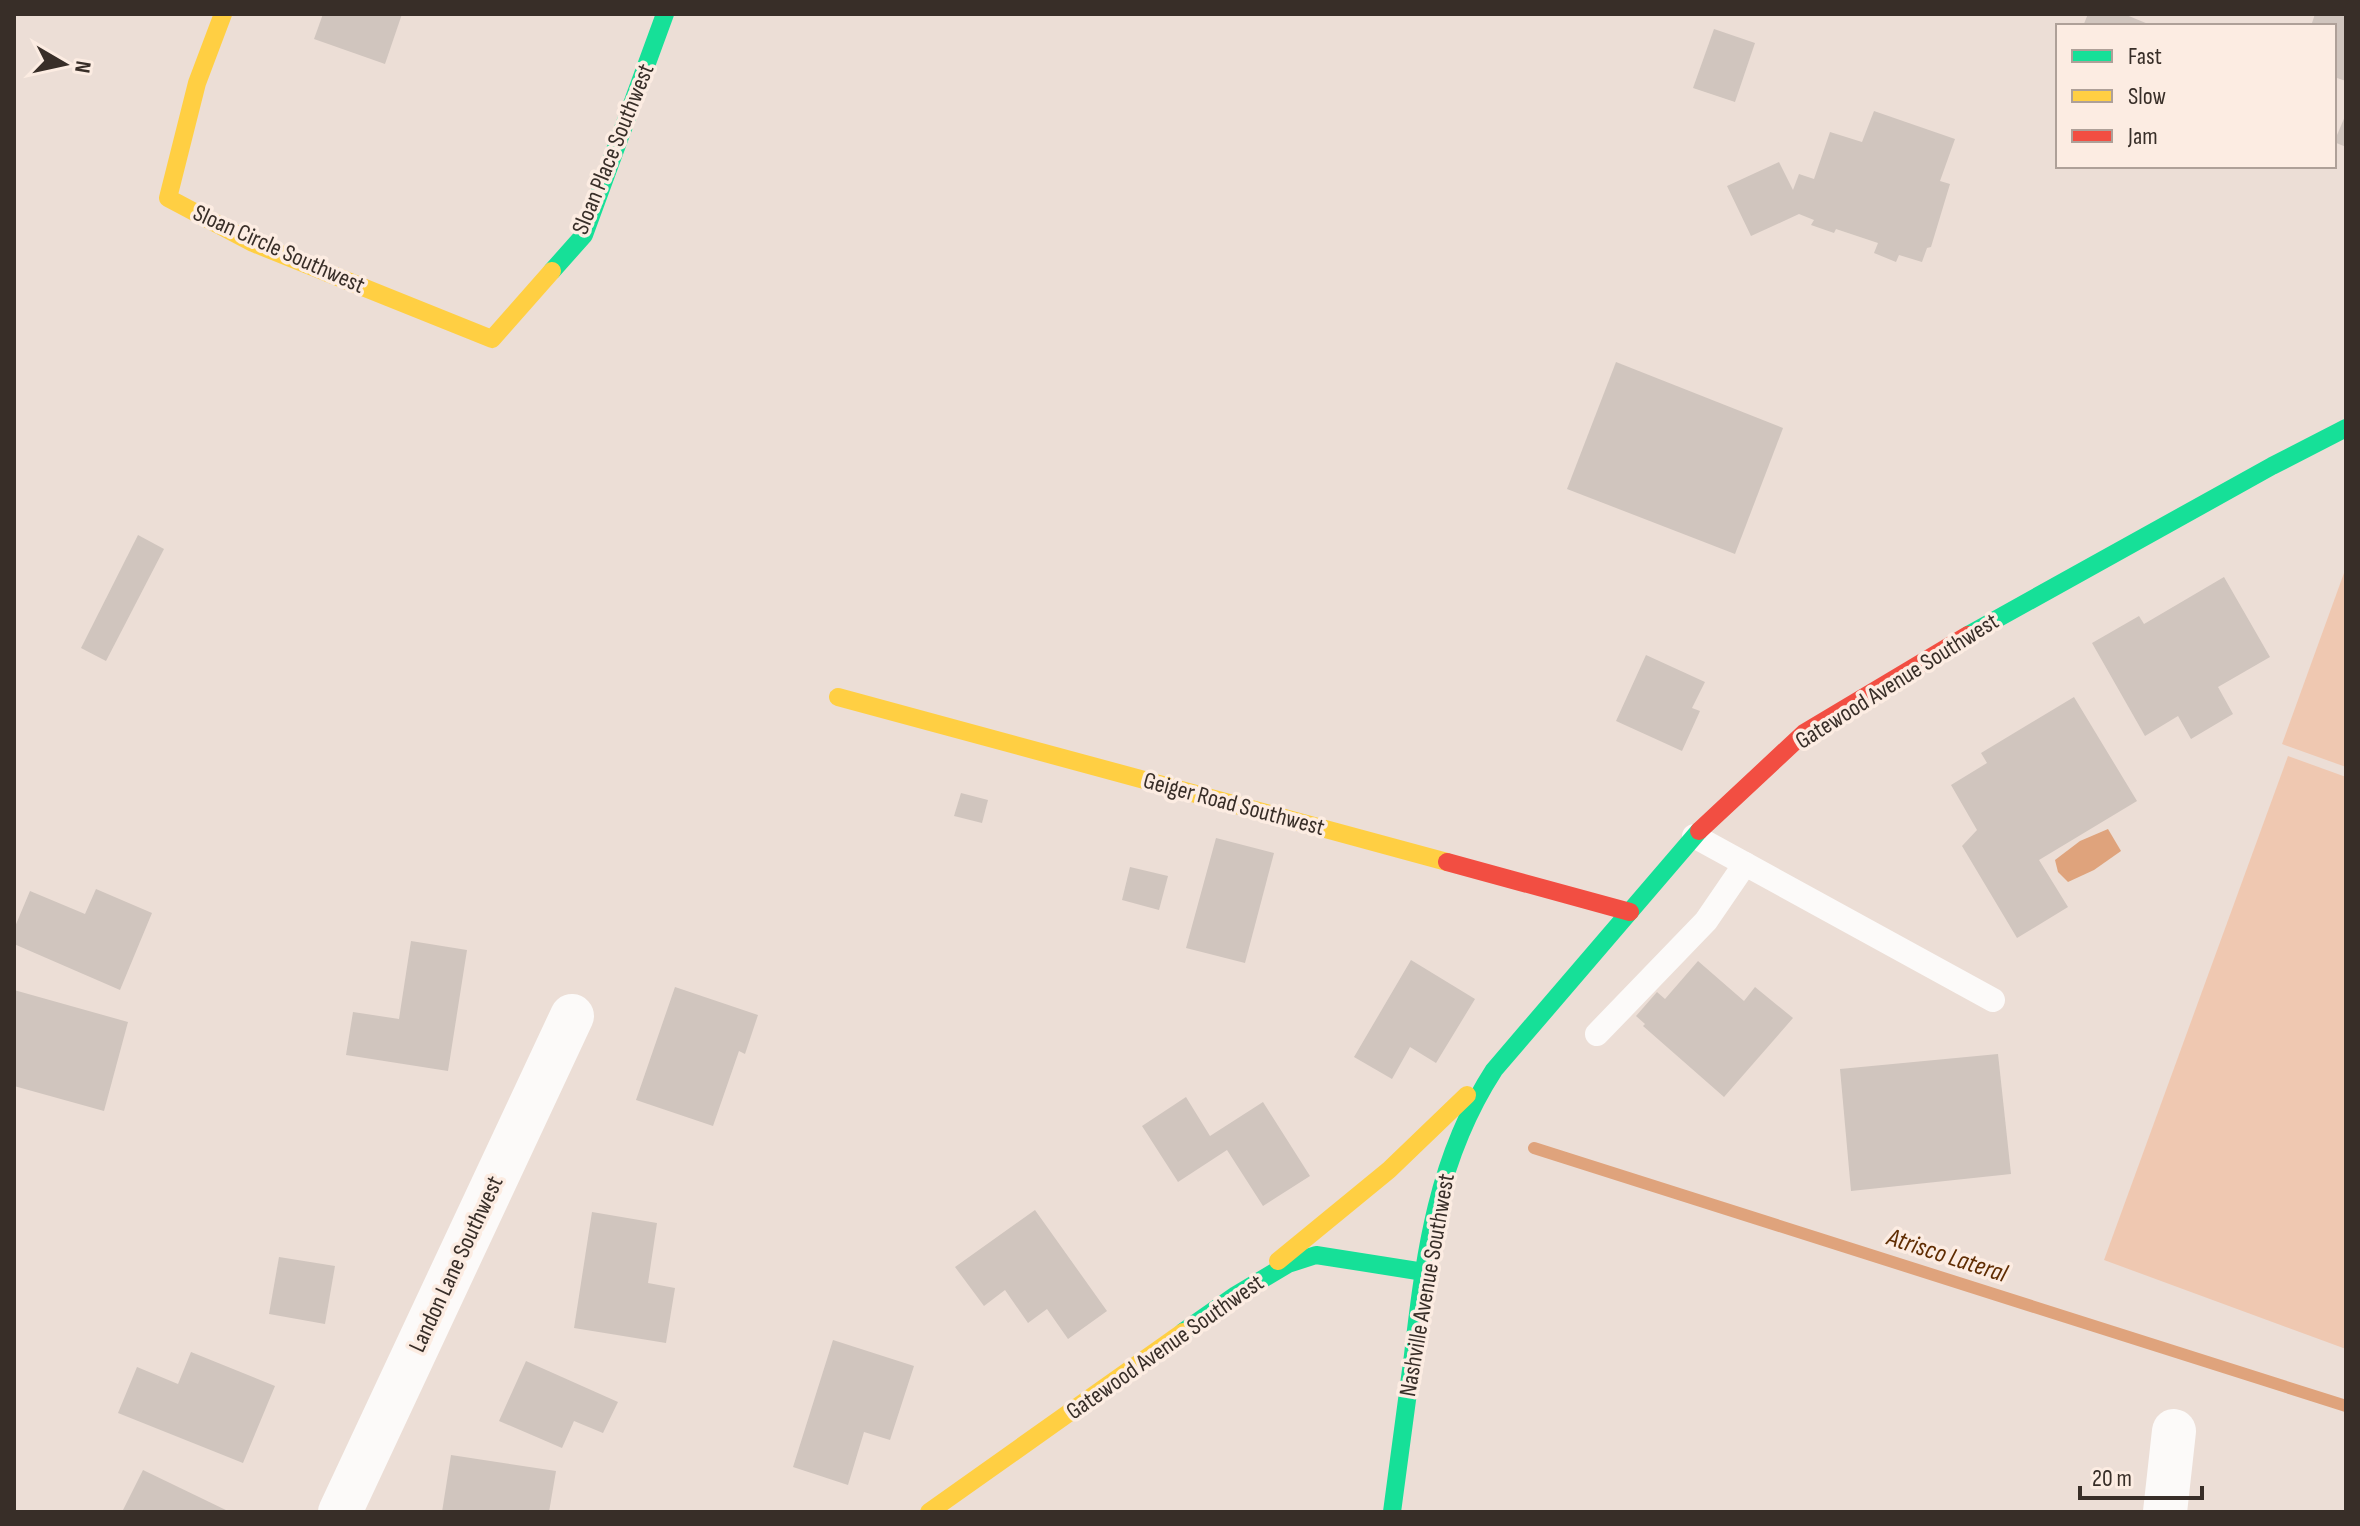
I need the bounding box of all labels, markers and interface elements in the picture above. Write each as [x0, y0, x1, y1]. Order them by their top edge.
north arrow [24, 24, 104, 104]
legend [2056, 24, 2336, 168]
text: Fast [2128, 42, 2162, 71]
text: N [68, 59, 97, 75]
street label: Sloan Place Southwest [566, 59, 660, 239]
text: Slow [2128, 82, 2166, 111]
text: Jam [2127, 122, 2158, 151]
street label: Sloan Circle Southwest [189, 198, 369, 300]
street label: Gatewood Avenue Southwest [1790, 607, 2004, 755]
street label: Geiger Road Southwest [1140, 766, 1328, 842]
street label: Landon Lane Southwest [402, 1171, 510, 1357]
street label: Nashville Avenue Southwest [1393, 1171, 1461, 1399]
water label: Atrisco Lateral [1882, 1222, 2012, 1290]
street label: Gatewood Avenue Southwest [1061, 1268, 1269, 1426]
scale bar [2080, 1450, 2202, 1500]
text: 20 m [2092, 1464, 2132, 1493]

